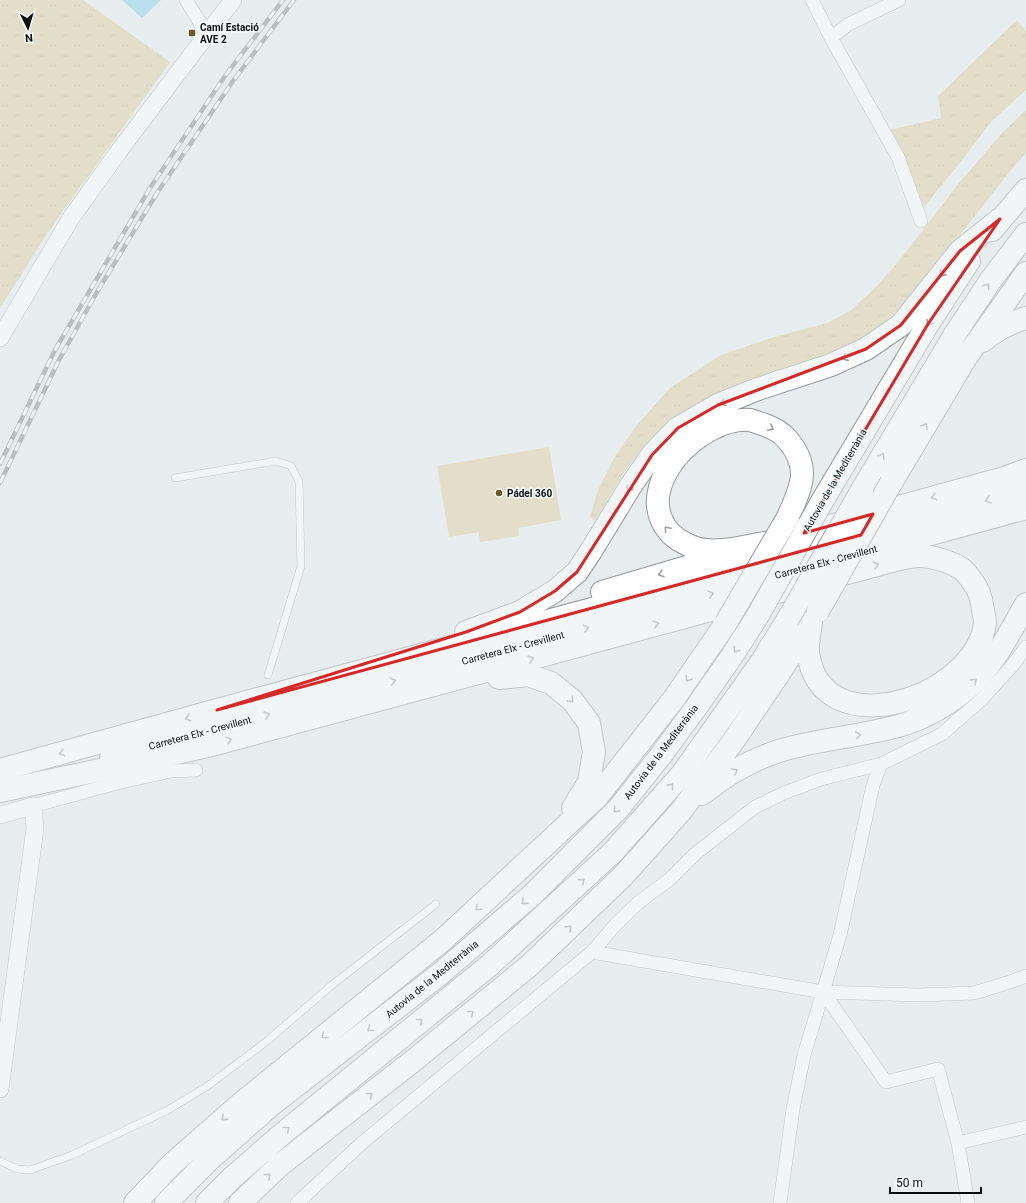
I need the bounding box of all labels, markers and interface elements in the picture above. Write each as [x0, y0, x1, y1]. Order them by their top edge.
north arrow [8, 8, 48, 48]
place label: Camí Estació AVE 2 [200, 22, 259, 45]
marker: Camí Estació AVE 2 [187, 28, 197, 38]
text: N [24, 31, 33, 44]
one-way arrow [939, 270, 946, 277]
one-way arrow [982, 283, 990, 290]
one-way arrow [926, 319, 934, 326]
one-way arrow [842, 353, 850, 361]
one-way arrow [720, 398, 728, 406]
one-way arrow [767, 423, 774, 431]
one-way arrow [920, 423, 927, 430]
street label: Autovia de la Mediterrània [801, 427, 869, 533]
one-way arrow [877, 453, 885, 460]
one-way arrow [626, 485, 634, 492]
marker: Pádel 360 [494, 488, 504, 498]
place label: Pádel 360 [507, 488, 552, 499]
one-way arrow [931, 492, 938, 501]
one-way arrow [985, 495, 992, 504]
one-way arrow [665, 526, 672, 534]
street label: Carretera Elx - Crevillent [774, 543, 878, 581]
one-way arrow [872, 561, 879, 570]
one-way arrow [658, 569, 665, 578]
one-way arrow [707, 590, 714, 599]
one-way arrow [652, 620, 659, 629]
one-way arrow [582, 624, 589, 633]
street label: Carretera Elx - Crevillent [461, 629, 565, 667]
one-way arrow [733, 646, 741, 653]
one-way arrow [527, 655, 534, 664]
one-way arrow [685, 675, 693, 682]
one-way arrow [389, 677, 396, 686]
one-way arrow [970, 678, 977, 686]
one-way arrow [566, 695, 574, 703]
street label: Autovia de la Mediterrània [622, 702, 700, 802]
one-way arrow [263, 711, 270, 720]
one-way arrow [184, 713, 191, 722]
street label: Carretera Elx - Crevillent [148, 714, 252, 752]
one-way arrow [855, 731, 861, 739]
one-way arrow [226, 736, 233, 745]
one-way arrow [59, 748, 66, 756]
one-way arrow [730, 769, 737, 776]
one-way arrow [667, 784, 674, 791]
one-way arrow [613, 805, 621, 813]
one-way arrow [577, 878, 585, 885]
one-way arrow [522, 898, 529, 905]
one-way arrow [475, 903, 483, 911]
one-way arrow [564, 925, 572, 933]
street label: Autovia de la Mediterrània [384, 938, 480, 1020]
one-way arrow [467, 1011, 474, 1018]
one-way arrow [416, 1018, 423, 1025]
one-way arrow [367, 1024, 374, 1031]
one-way arrow [322, 1031, 329, 1038]
one-way arrow [365, 1092, 372, 1099]
one-way arrow [221, 1114, 228, 1121]
one-way arrow [282, 1127, 290, 1134]
scale bar [890, 1169, 981, 1195]
one-way arrow [264, 1174, 271, 1181]
text: 50 m [896, 1176, 923, 1190]

